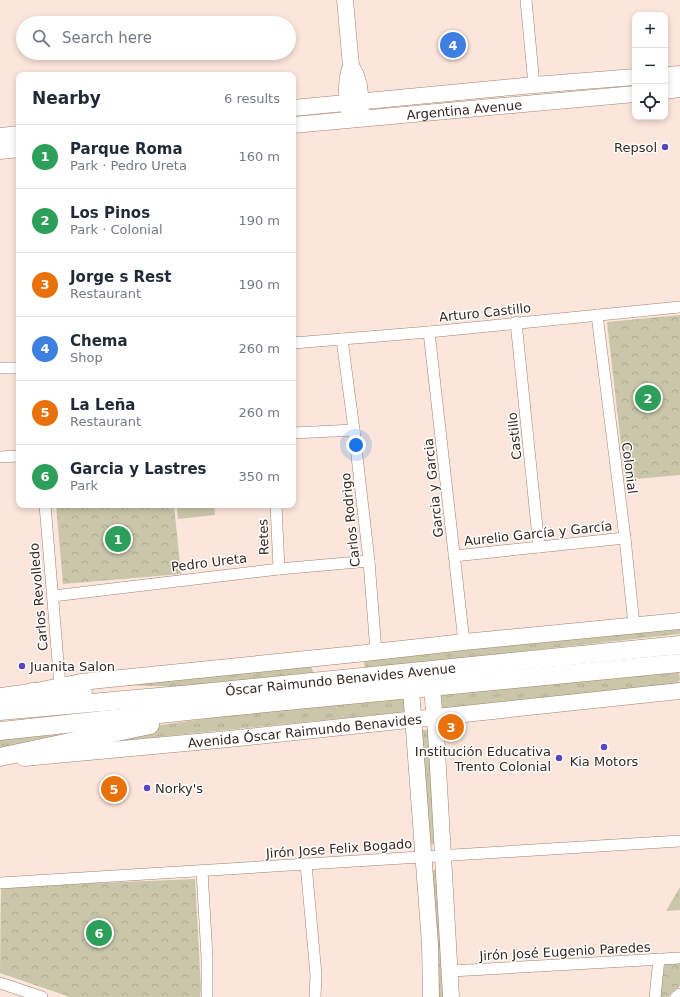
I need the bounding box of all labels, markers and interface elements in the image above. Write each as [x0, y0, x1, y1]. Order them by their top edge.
map controls [632, 12, 668, 120]
button: + [632, 12, 668, 48]
search box [16, 16, 296, 60]
icon: search [30, 27, 52, 49]
text: Search here [62, 29, 152, 47]
pin: 4 [440, 30, 466, 60]
button: − [632, 48, 668, 84]
button: locate [632, 84, 668, 120]
text: Nearby [32, 88, 101, 108]
text: 6 results [224, 91, 280, 106]
street label: Argentina Avenue [406, 97, 523, 123]
text: Parque Roma [70, 140, 183, 158]
place label: Repsol [614, 140, 657, 155]
marker: Repsol [660, 142, 670, 152]
text: 1 [40, 149, 50, 164]
text: 160 m [238, 149, 280, 164]
text: Park · Pedro Ureta [70, 158, 187, 173]
text: Los Pinos [70, 204, 150, 222]
text: 2 [40, 213, 50, 228]
text: 190 m [238, 213, 280, 228]
text: Park · Colonial [70, 222, 163, 237]
text: Jorge s Rest [70, 268, 171, 286]
text: 3 [40, 277, 50, 292]
text: 190 m [238, 277, 280, 292]
text: Restaurant [70, 286, 141, 301]
street label: Arturo Castillo [438, 300, 532, 325]
text: Chema [70, 332, 128, 350]
text: 4 [40, 341, 50, 356]
text: 260 m [238, 341, 280, 356]
text: Shop [70, 350, 103, 365]
pin: 2 [635, 383, 661, 413]
text: La Leña [70, 396, 135, 414]
text: 5 [40, 405, 50, 420]
text: 260 m [238, 405, 280, 420]
street label: Castillo [505, 411, 524, 460]
text: Restaurant [70, 414, 141, 429]
your location [346, 435, 366, 455]
street label: Garcia y Garcia [421, 438, 446, 538]
street label: Colonial [619, 441, 640, 495]
text: Garcia y Lastres [70, 460, 207, 478]
text: 6 [40, 469, 50, 484]
text: 350 m [238, 469, 280, 484]
street label: Carlos Rodrigo [338, 472, 363, 568]
text: Park [70, 478, 98, 493]
street label: Retes [255, 518, 272, 555]
street label: Aurelio García y García [463, 518, 613, 549]
pin: 1 [105, 524, 131, 554]
street label: Carlos Revolledo [26, 542, 51, 652]
street label: Pedro Ureta [170, 550, 248, 575]
place label: Juanita Salon [29, 659, 115, 674]
marker: Juanita Salon [17, 661, 27, 671]
street label: Óscar Raimundo Benavides Avenue [225, 661, 456, 699]
street label: Avenida Óscar Raimundo Benavides [187, 712, 423, 751]
pin: 3 [438, 712, 464, 742]
marker: Kia Motors [599, 742, 609, 752]
place label: Institución Educativa Trento Colonial [415, 744, 551, 774]
marker: Institución Educativa Trento Colonial [554, 753, 564, 763]
place label: Kia Motors [570, 754, 639, 769]
pin: 5 [101, 774, 127, 804]
place label: Norky's [155, 781, 203, 796]
marker: Norky's [142, 783, 152, 793]
street label: Jirón Jose Felix Bogado [264, 836, 413, 861]
pin: 6 [86, 918, 112, 948]
street label: Jirón José Eugenio Paredes [478, 940, 651, 964]

